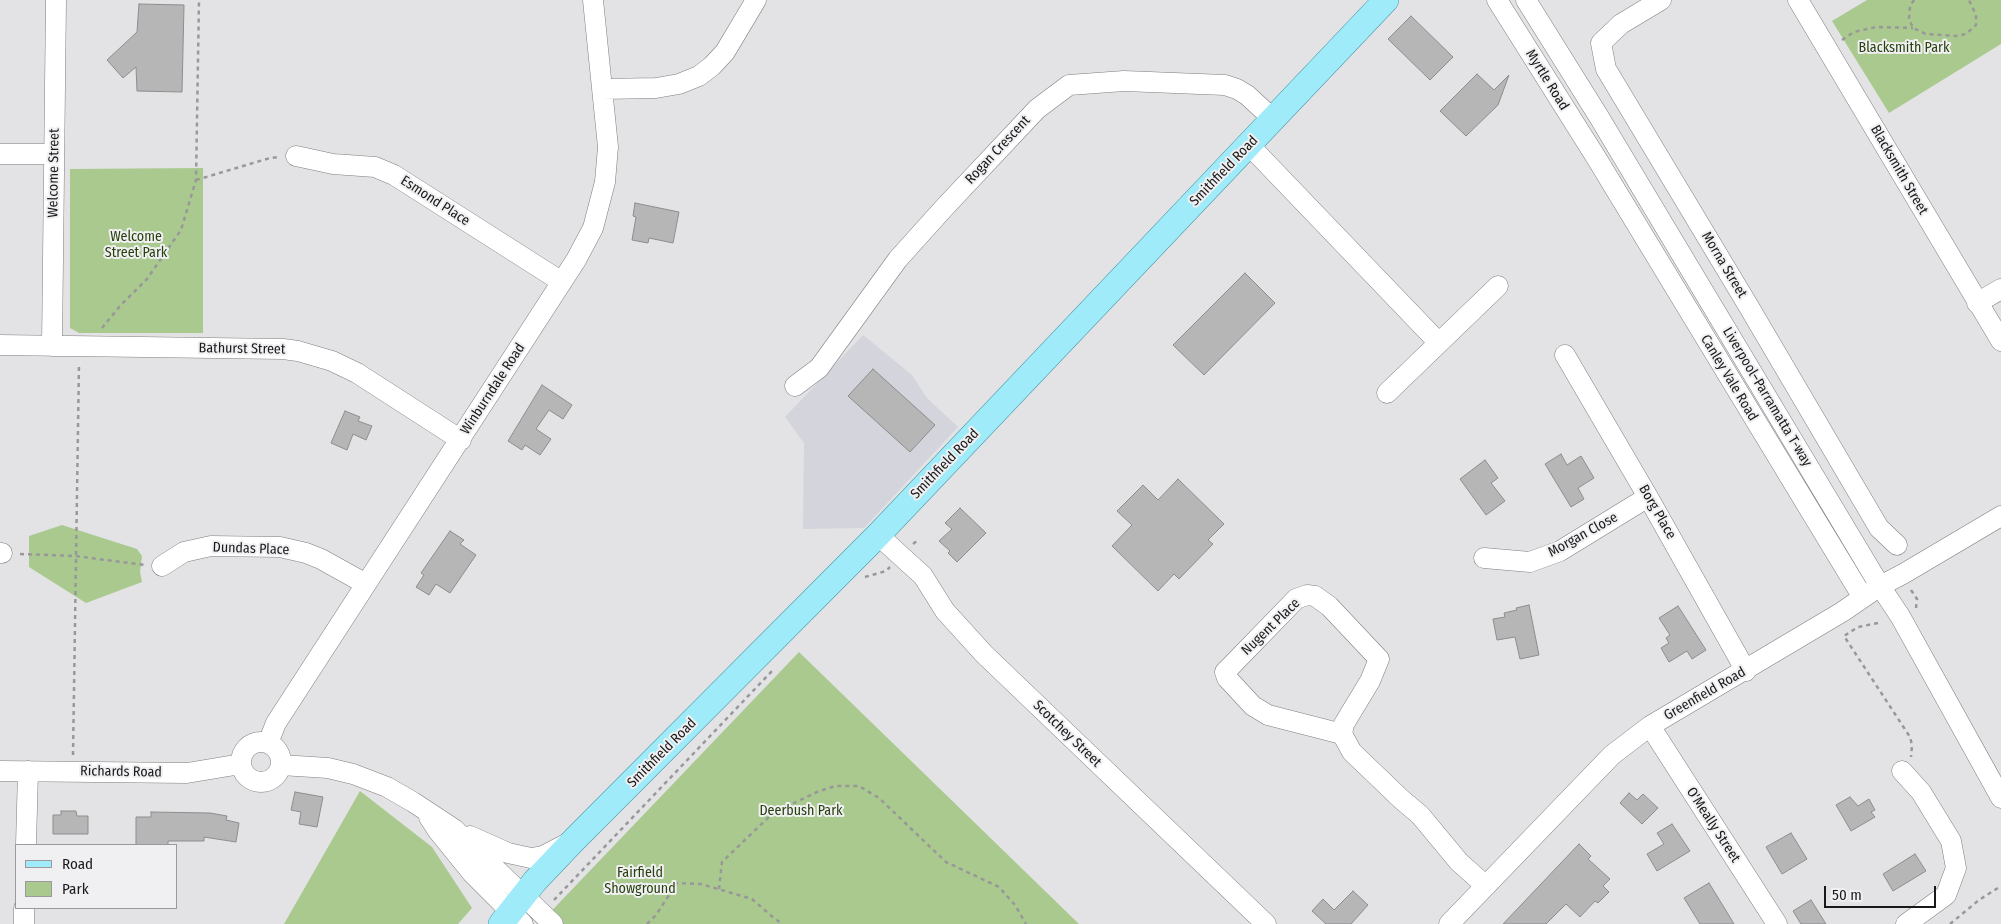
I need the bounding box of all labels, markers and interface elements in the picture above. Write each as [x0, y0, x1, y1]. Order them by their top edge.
park label: Blacksmith Park [1859, 40, 1949, 56]
street label: Myrtle Road [1522, 47, 1572, 113]
street label: Rogan Crescent [962, 112, 1034, 188]
street label: Blacksmith Street [1867, 122, 1931, 218]
street label: Welcome Street [45, 128, 63, 218]
street label: Smithfield Road [1186, 132, 1262, 210]
street label: Esmond Place [397, 172, 473, 230]
park label: Welcome Street Park [105, 229, 167, 262]
street label: Morna Street [1698, 229, 1750, 301]
street label: Liverpool–Parramatta T-way [1719, 324, 1815, 470]
street label: Canley Vale Road [1697, 332, 1761, 424]
street label: Bathurst Street [198, 340, 286, 358]
street label: Winburndale Road [457, 340, 529, 438]
street label: Smithfield Road [907, 425, 983, 503]
street label: Borg Place [1635, 482, 1679, 542]
street label: Morgan Close [1545, 509, 1621, 561]
street label: Dundas Place [212, 539, 290, 559]
street label: Nugent Place [1238, 595, 1304, 659]
street label: Greenfield Road [1661, 664, 1749, 724]
street label: Scotchey Street [1029, 697, 1105, 771]
street label: Smithfield Road [624, 715, 700, 791]
street label: Richards Road [80, 763, 162, 781]
street label: O'Meally Street [1682, 784, 1744, 866]
park label: Deerbush Park [759, 803, 843, 819]
legend [15, 844, 178, 909]
text: Road [62, 855, 93, 873]
park label: Fairfield Showground [604, 865, 676, 898]
scale bar [1826, 876, 1938, 908]
text: Park [62, 880, 89, 898]
text: 50 m [1832, 886, 1862, 904]

